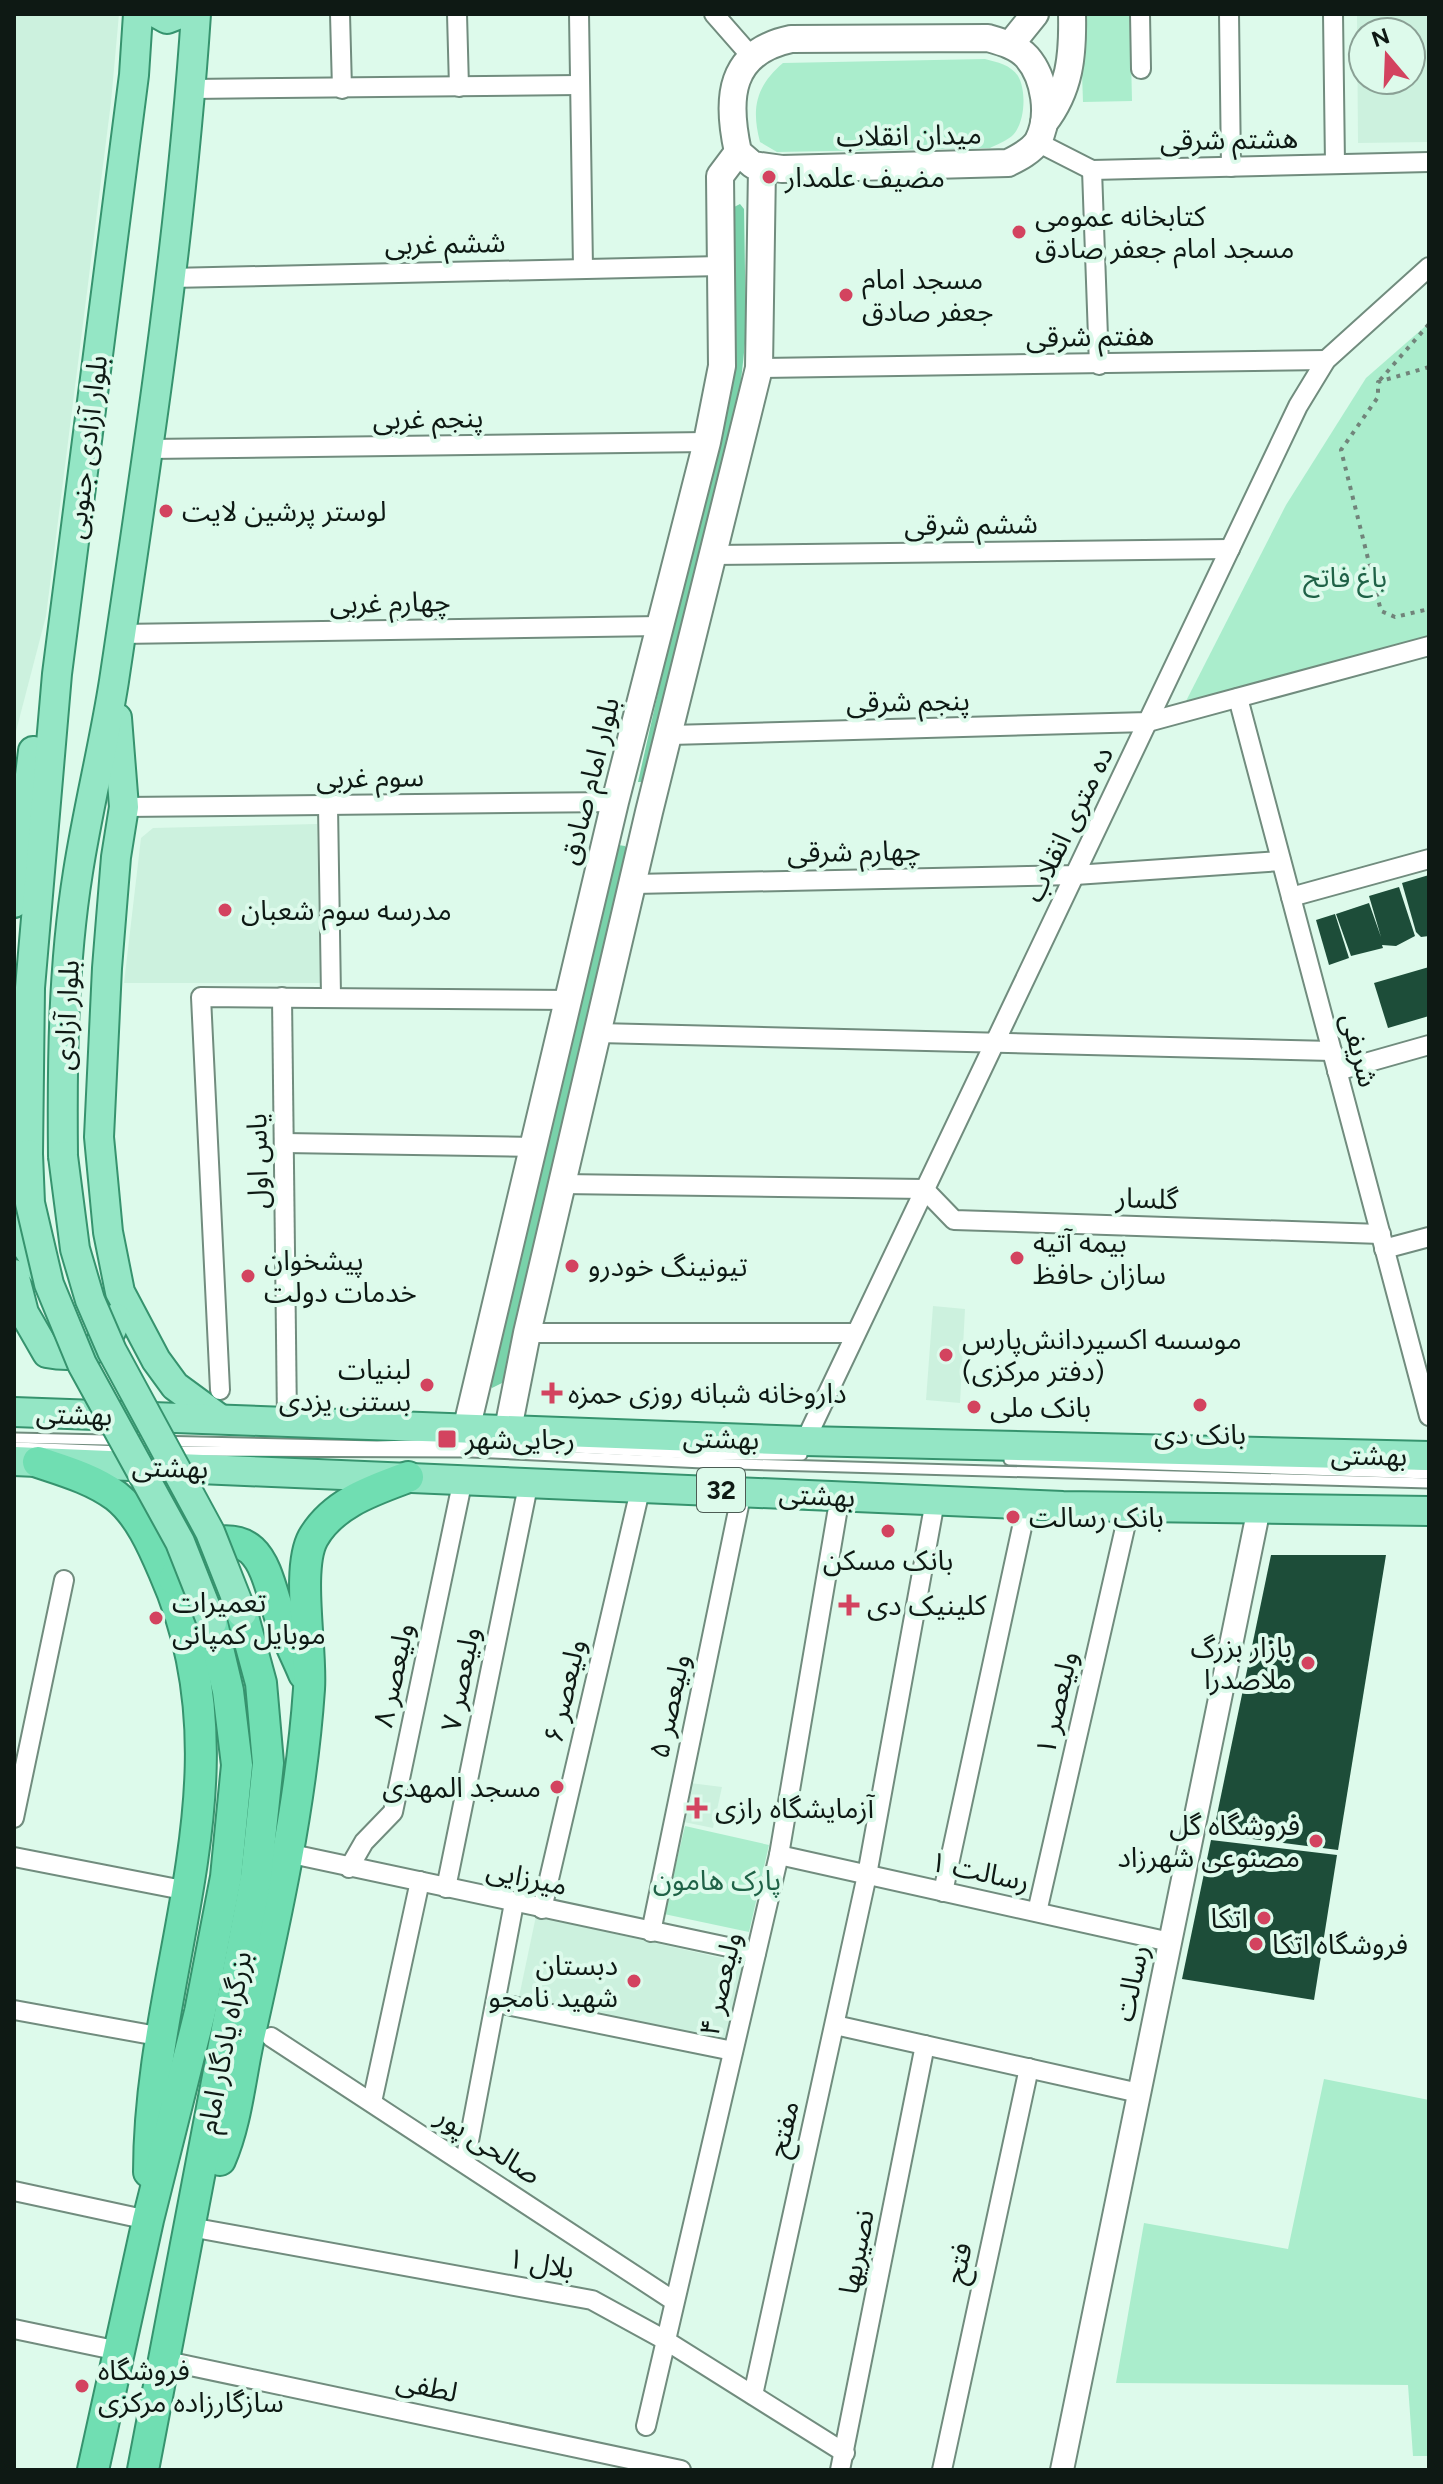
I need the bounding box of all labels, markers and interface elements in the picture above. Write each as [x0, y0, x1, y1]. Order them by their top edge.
north arrow [1347, 16, 1427, 96]
text: N [1368, 22, 1393, 53]
street label: میدان انقلاب [836, 117, 982, 153]
street label: هشتم شرقی [1160, 121, 1299, 162]
place label: مضیف علمدار [784, 160, 945, 194]
marker: مضیف علمدار [760, 168, 778, 186]
place label: کتابخانه عمومی مسجد امام جعفر صادق [1035, 199, 1295, 269]
marker: کتابخانه عمومی مسجد امام جعفر صادق [1010, 223, 1028, 241]
street label: ششم غربی [384, 225, 506, 266]
place label: مسجد امام جعفر صادق [862, 262, 993, 328]
marker: مسجد امام جعفر صادق [837, 286, 855, 304]
street label: هفتم شرقی [1026, 318, 1155, 359]
street label: بلوار آزادی جنوبی [58, 353, 114, 541]
street label: پنجم غربی [372, 400, 484, 441]
place label: لوستر پرشين لايت [182, 494, 387, 529]
marker: لوستر پرشين لايت [157, 502, 175, 520]
street label: ششم شرقی [904, 506, 1038, 547]
park label: باغ فاتح [1303, 560, 1387, 598]
street label: چهارم غربی [329, 584, 451, 624]
street label: پنجم شرقی [846, 683, 970, 724]
street label: بلوار امام صادق [552, 694, 630, 869]
street label: ده متری انقلاب [1016, 741, 1120, 907]
street label: سوم غربی [316, 759, 424, 799]
street label: چهارم شرقی [787, 833, 921, 873]
place label: مدرسه سوم شعبان [241, 893, 452, 931]
marker: مدرسه سوم شعبان [216, 901, 234, 919]
street label: بلوار آزادی [46, 959, 86, 1071]
street label: شریفی [1334, 1009, 1386, 1091]
street label: یاس اول [239, 1113, 275, 1209]
street label: گلسار [1114, 1180, 1179, 1216]
place label: بیمه آتیه سازان حافظ [1033, 1225, 1166, 1291]
place label: پیشخوان خدمات دولت [264, 1243, 417, 1309]
place label: تیونینگ خودرو [588, 1249, 748, 1283]
marker: بیمه آتیه سازان حافظ [1008, 1249, 1026, 1267]
marker: تیونینگ خودرو [563, 1257, 581, 1275]
marker: پیشخوان خدمات دولت [239, 1267, 257, 1285]
place label: موسسه اکسیردانش‌پارس (دفتر مرکزی) [962, 1322, 1242, 1388]
marker: موسسه اکسیردانش‌پارس (دفتر مرکزی) [937, 1346, 955, 1364]
place label: لبنیات بستنی یزدی [279, 1352, 411, 1418]
marker: لبنیات بستنی یزدی [418, 1376, 436, 1394]
place label: داروخانه شبانه روزی حمزه [568, 1376, 847, 1410]
marker: داروخانه شبانه روزی حمزه [543, 1384, 561, 1402]
place label: بانک ملی [990, 1390, 1091, 1424]
street label: بهشتى [35, 1396, 113, 1432]
marker: بانک دی [1191, 1396, 1209, 1414]
marker: بانک ملی [965, 1398, 983, 1416]
place label: بانک دی [1154, 1417, 1246, 1451]
street label: بهشتى [682, 1420, 760, 1456]
place label: رجایی‌شهر [464, 1422, 575, 1456]
marker: رجایی‌شهر [436, 1428, 458, 1450]
street label: بهشتى [1330, 1437, 1408, 1473]
street label: بهشتی [131, 1449, 209, 1485]
road number: 32 [697, 1468, 745, 1512]
street label: بهشتی [778, 1476, 856, 1514]
place label: بانک رسالت [1029, 1500, 1164, 1534]
marker: بانک رسالت [1004, 1508, 1022, 1526]
marker: بانک مسکن [879, 1522, 897, 1540]
place label: بانک مسکن [823, 1543, 953, 1577]
place label: تعمیرات موبایل کمپانی [172, 1585, 326, 1652]
place label: کلینیک دی [867, 1588, 987, 1622]
marker: کلینیک دی [838, 1594, 860, 1616]
marker: تعمیرات موبایل کمپانی [147, 1609, 165, 1627]
street label: ولیعصر ۸ [365, 1620, 421, 1730]
street label: ولیعصر ۷ [433, 1624, 487, 1734]
place label: بازار بزرگ ملاصدرا [1191, 1630, 1292, 1696]
street label: ولیعصر ۶ [536, 1636, 592, 1746]
street label: ولیعصر ۱ [1028, 1648, 1084, 1758]
street label: ولیعصر ۵ [641, 1651, 697, 1761]
marker: بازار بزرگ ملاصدرا [1299, 1654, 1317, 1672]
place label: مسجد المهدی [382, 1770, 541, 1804]
marker: مسجد المهدی [548, 1778, 566, 1796]
place label: آزمایشگاه رازی [715, 1791, 876, 1825]
marker: آزمایشگاه رازی [686, 1797, 708, 1819]
place label: فروشگاه گل مصنوعی شهرزاد [1117, 1808, 1300, 1874]
marker: فروشگاه گل مصنوعی شهرزاد [1307, 1832, 1325, 1850]
street label: رسالت ۱ [927, 1844, 1033, 1898]
street label: میرزایی [484, 1852, 570, 1902]
park label: پارک هامون [653, 1863, 781, 1898]
place label: اتکا [1211, 1901, 1248, 1935]
marker: اتکا [1255, 1909, 1273, 1927]
place label: فروشگاه اتکا [1272, 1927, 1408, 1961]
street label: ولیعصر ۴ [692, 1929, 748, 2039]
marker: فروشگاه اتکا [1247, 1935, 1265, 1953]
street label: رسالت [1106, 1942, 1156, 2024]
street label: بزرگراه یادگار امام [190, 1948, 262, 2137]
place label: دبستان شهید نامجو [488, 1948, 618, 2014]
marker: دبستان شهید نامجو [625, 1972, 643, 1990]
street label: مفتح [760, 2097, 810, 2162]
street label: صالحی پور [429, 2098, 548, 2192]
street label: نصیریها [831, 2207, 881, 2297]
street label: فتح [937, 2239, 983, 2287]
street label: بلال ۱ [505, 2240, 577, 2286]
place label: فروشگاه سازگارزاده مرکزی [98, 2353, 284, 2419]
street label: لطفی [393, 2363, 461, 2409]
marker: فروشگاه سازگارزاده مرکزی [73, 2377, 91, 2395]

